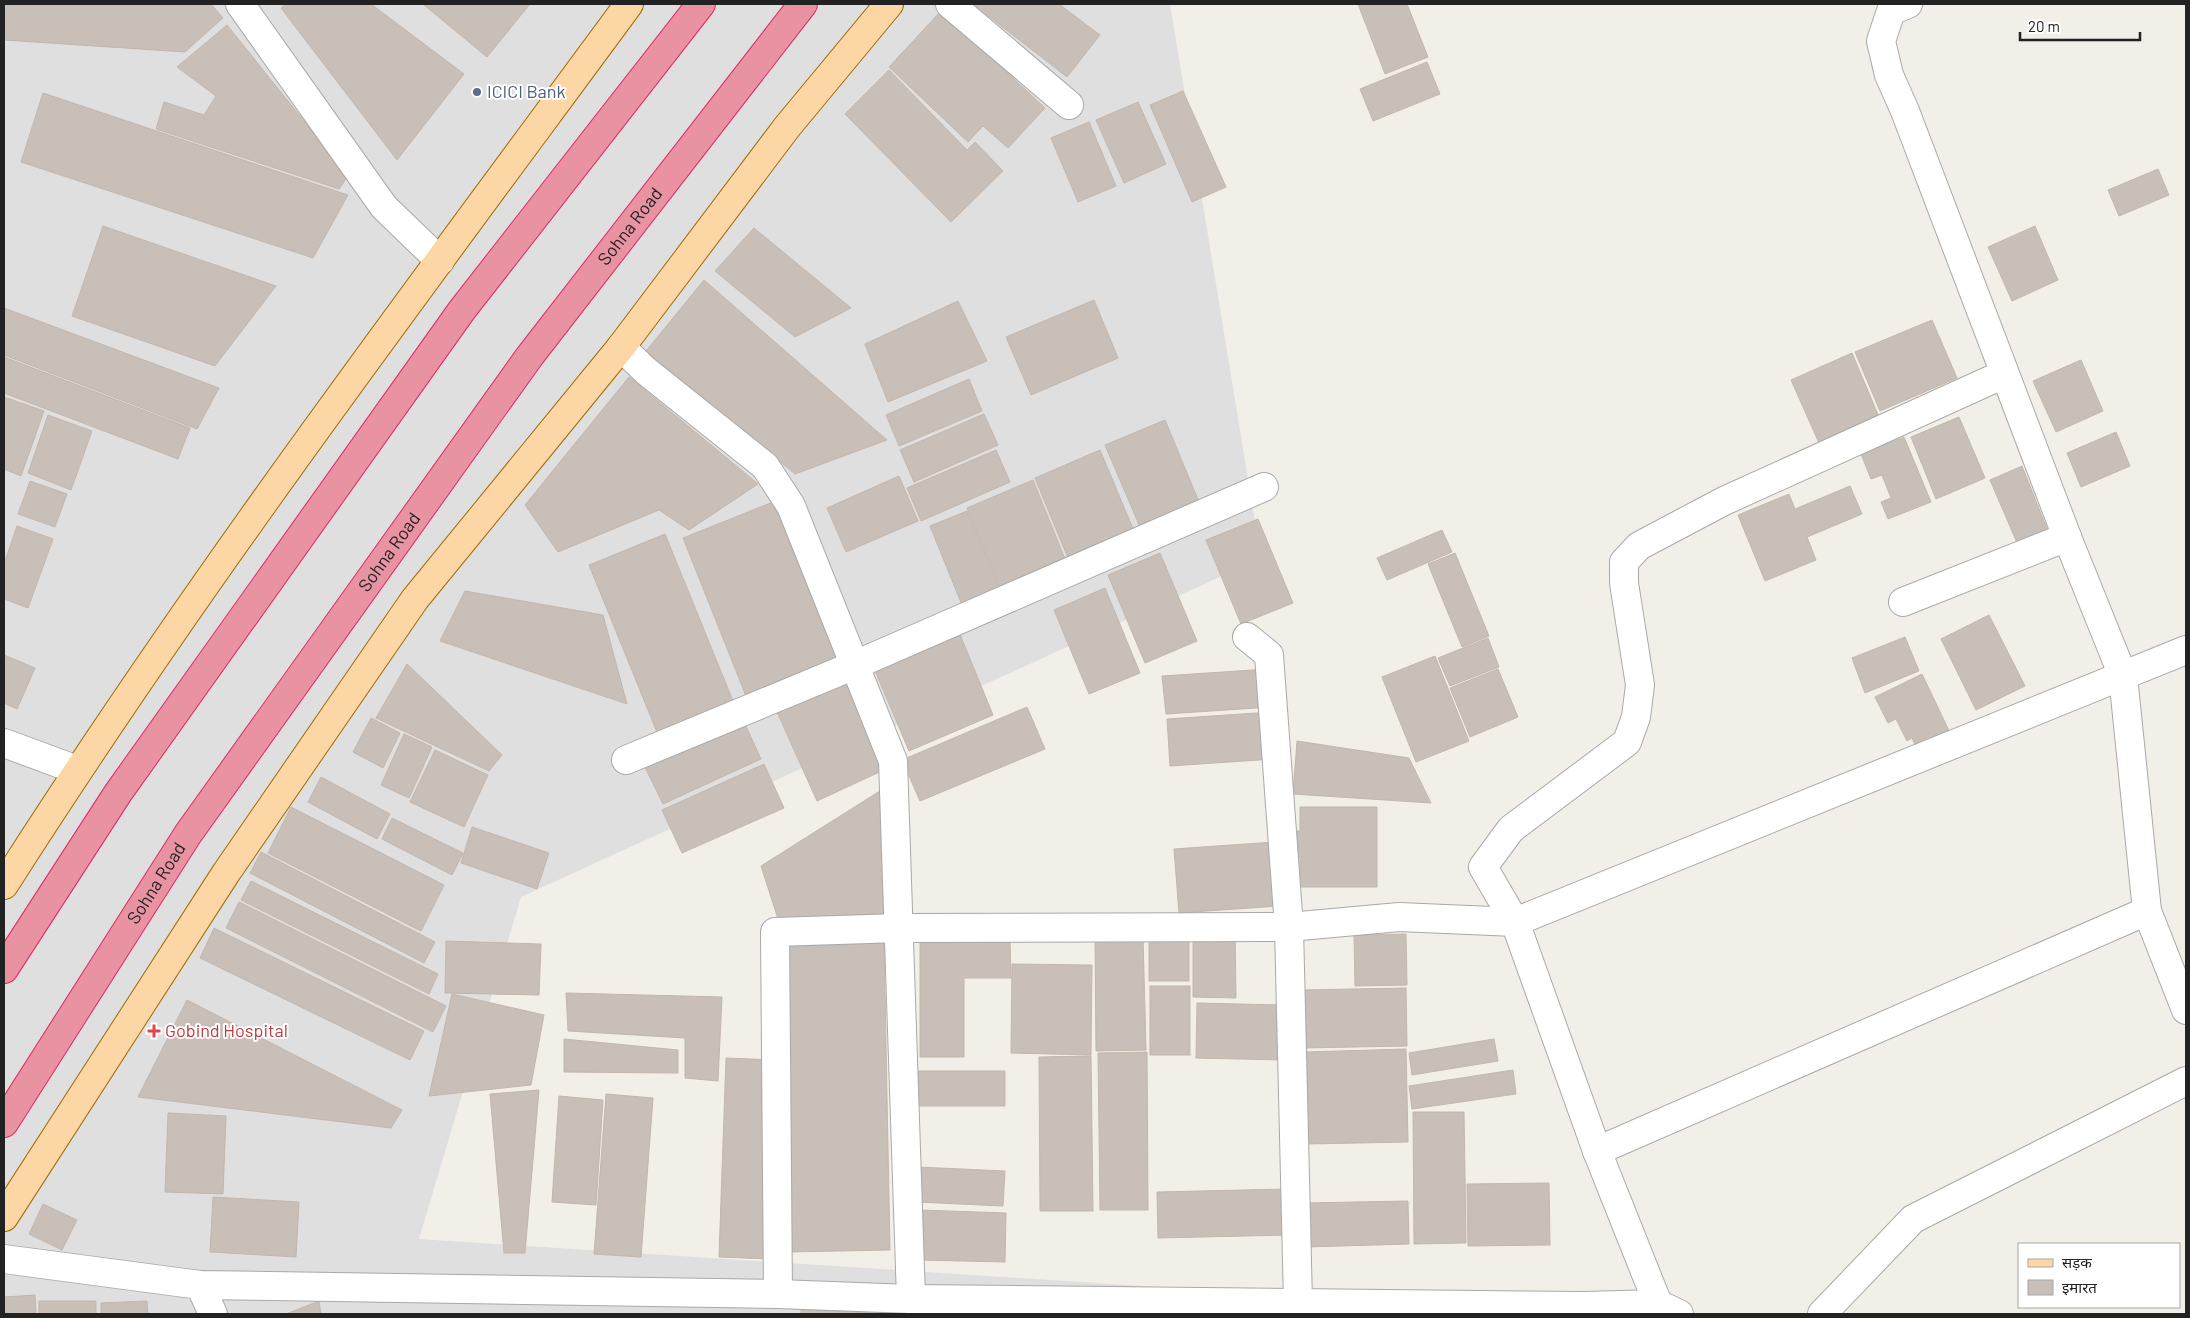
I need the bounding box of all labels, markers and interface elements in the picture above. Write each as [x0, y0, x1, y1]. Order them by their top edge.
scale bar [2020, 10, 2140, 42]
text: 20 m [2028, 17, 2060, 35]
place label: ICICI Bank [487, 80, 566, 102]
marker: ICICI Bank [471, 86, 483, 98]
street label: Sohna Road [592, 183, 666, 269]
street label: Sohna Road [353, 508, 424, 596]
street label: Sohna Road [122, 838, 190, 928]
place label: Gobind Hospital [165, 1019, 288, 1041]
marker: Gobind Hospital [147, 1024, 161, 1038]
legend [2018, 1243, 2180, 1308]
text: सड़क [2062, 1253, 2092, 1271]
text: इमारत [2062, 1278, 2097, 1296]

